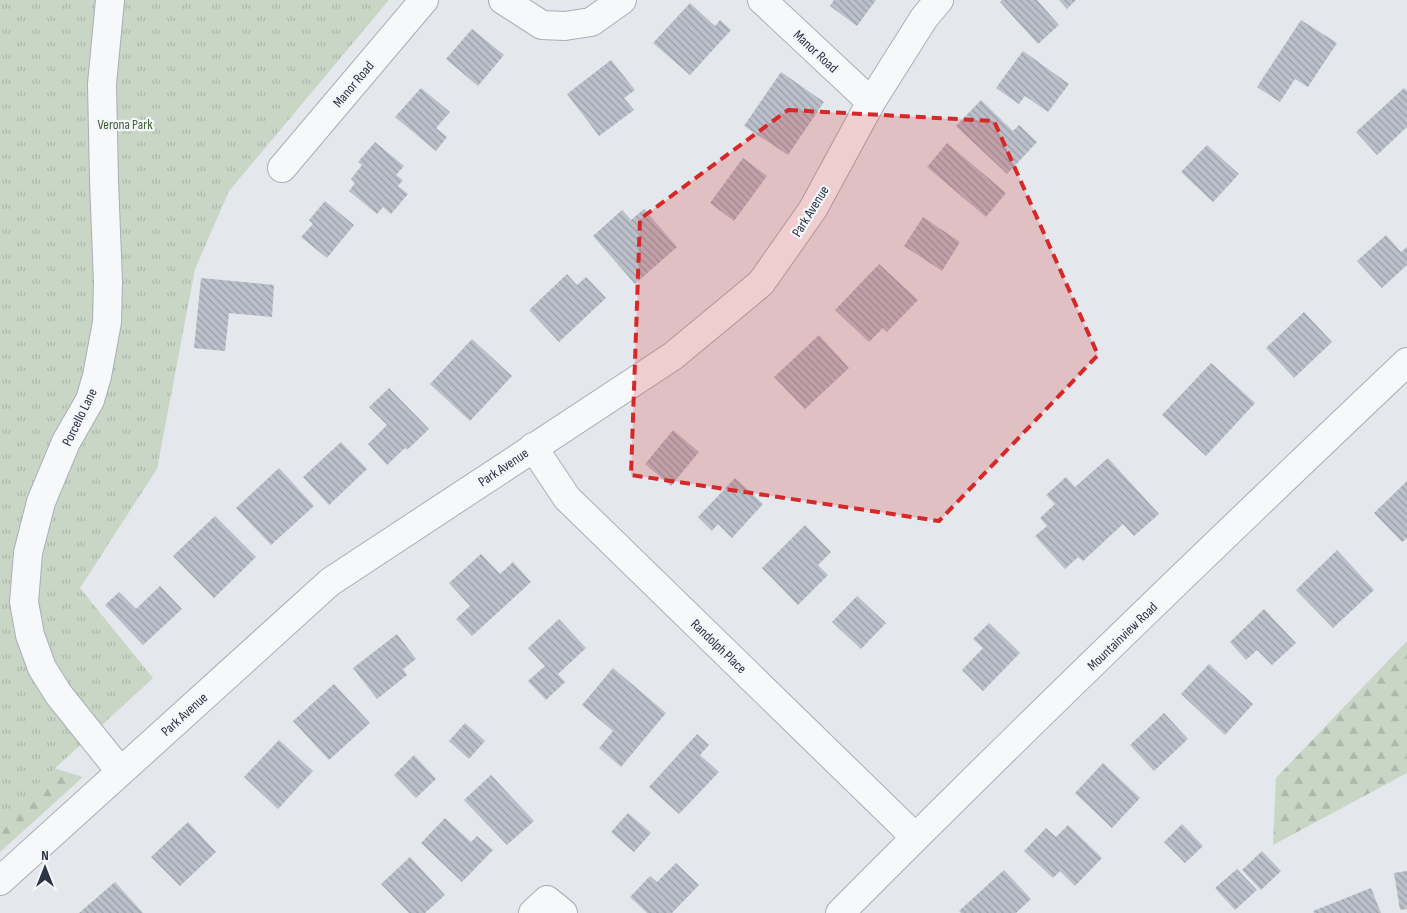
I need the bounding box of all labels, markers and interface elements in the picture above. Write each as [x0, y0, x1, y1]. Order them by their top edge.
street label: Manor Road [790, 26, 842, 76]
street label: Manor Road [329, 58, 378, 111]
park label: Verona Park [97, 116, 153, 133]
street label: Park Avenue [788, 183, 833, 240]
street label: Porcello Lane [58, 386, 101, 449]
street label: Park Avenue [475, 444, 532, 490]
street label: Mountainview Road [1084, 598, 1161, 674]
street label: Randolph Place [687, 616, 750, 677]
street label: Park Avenue [157, 689, 211, 740]
north arrow [20, 843, 70, 893]
text: N [41, 847, 49, 864]

